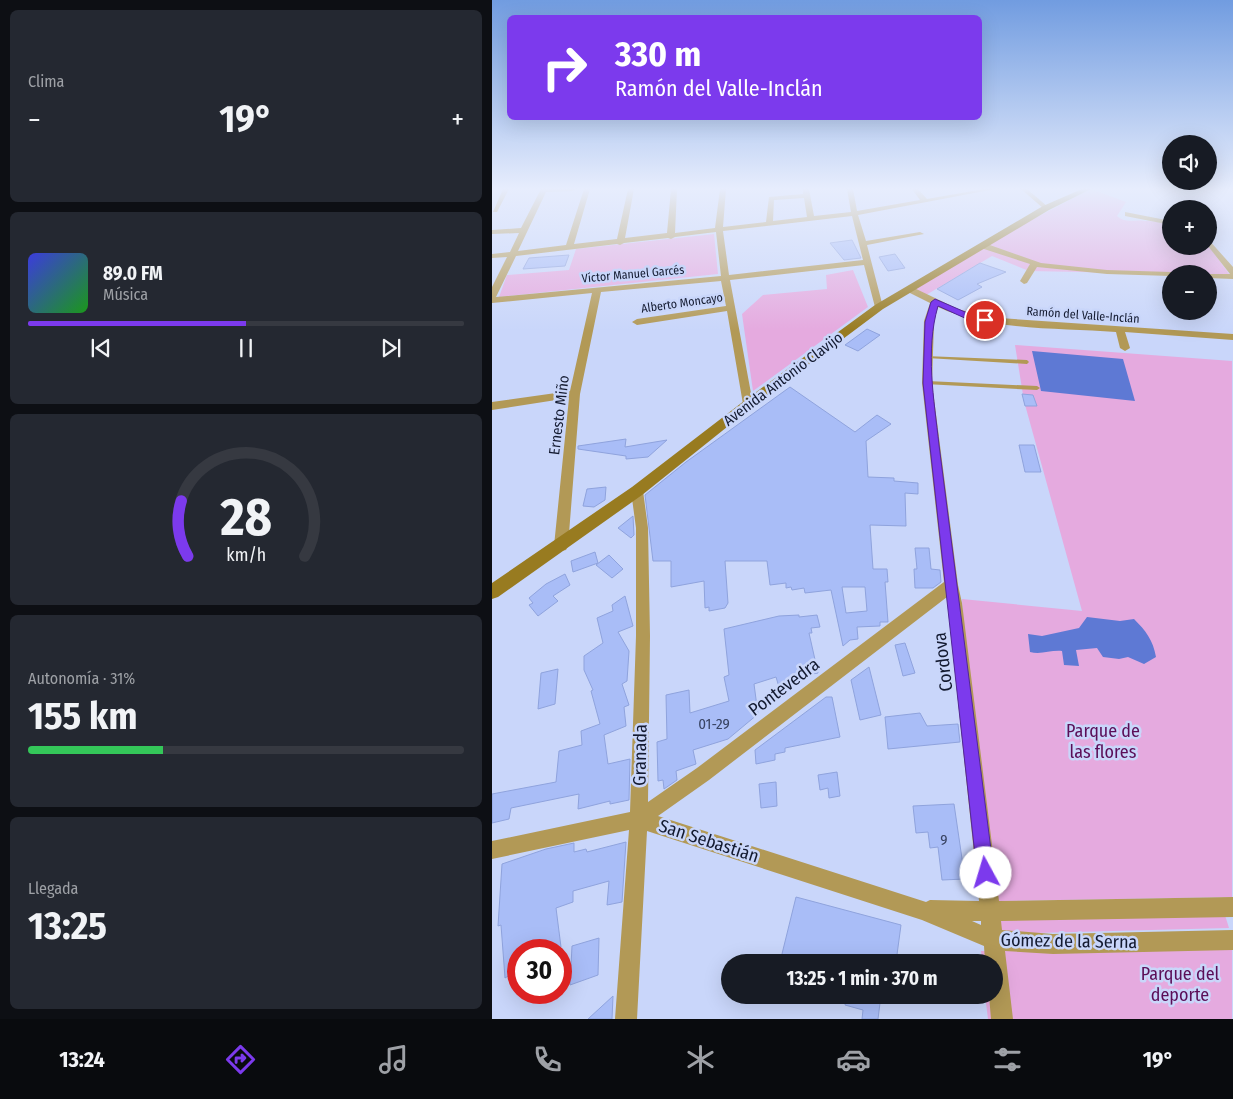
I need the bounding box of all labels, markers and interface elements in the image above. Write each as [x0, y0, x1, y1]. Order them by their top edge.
text: 330 m [615, 33, 701, 75]
icon: right [532, 35, 597, 100]
text: Clima [28, 72, 64, 91]
text: Ramón del Valle-Inclán [615, 75, 823, 102]
text: 19° [219, 96, 273, 142]
text: − [28, 103, 41, 136]
text: + [451, 103, 464, 136]
map controls [1162, 135, 1217, 320]
button: sound [1162, 135, 1217, 190]
button: + [1162, 200, 1217, 255]
text: 89.0 FM [103, 262, 163, 285]
street label: Víctor Manuel Garcés [581, 263, 685, 285]
button: − [1162, 265, 1217, 320]
text: Música [103, 285, 148, 304]
street label: Alberto Moncayo [640, 290, 724, 316]
pin [964, 299, 1006, 341]
street label: Ramón del Valle-Inclán [1026, 304, 1140, 326]
icon: arrive [971, 306, 999, 334]
street label: Avenida Antonio Clavijo [720, 328, 846, 430]
icon: previous [87, 334, 115, 362]
icon: pause [232, 334, 260, 362]
icon: next [377, 334, 405, 362]
street label: Ernesto Miño [545, 374, 573, 456]
text: 28 [219, 486, 272, 549]
text: km/h [226, 544, 266, 566]
street label: Cordova [928, 631, 958, 693]
street label: Pontevedra [744, 653, 824, 721]
text: Autonomía · 31% [28, 669, 135, 688]
text: 155 km [28, 693, 137, 739]
house number: 01-29 [698, 715, 730, 733]
park label: Parque de las flores [1066, 720, 1140, 763]
street label: Granada [628, 724, 652, 786]
street label: San Sebastián [656, 814, 762, 868]
house number: 9 [940, 831, 948, 849]
position arrow [959, 846, 1011, 898]
text: Llegada [28, 879, 78, 898]
text: 13:25 [28, 903, 107, 949]
street label: Gómez de la Serna [1001, 929, 1138, 953]
speed limit sign: 30 [507, 939, 572, 1004]
park label: Parque del deporte [1141, 963, 1220, 1006]
text: 13:25 · 1 min · 370 m [786, 967, 938, 990]
icon: directions [223, 1042, 258, 1077]
icon: music [376, 1042, 411, 1077]
icon: phone [530, 1042, 565, 1077]
icon: climate [683, 1042, 718, 1077]
icon: car [836, 1042, 871, 1077]
icon: filters [990, 1042, 1025, 1077]
text: 13:24 [59, 1046, 105, 1073]
text: 19° [1143, 1046, 1174, 1073]

